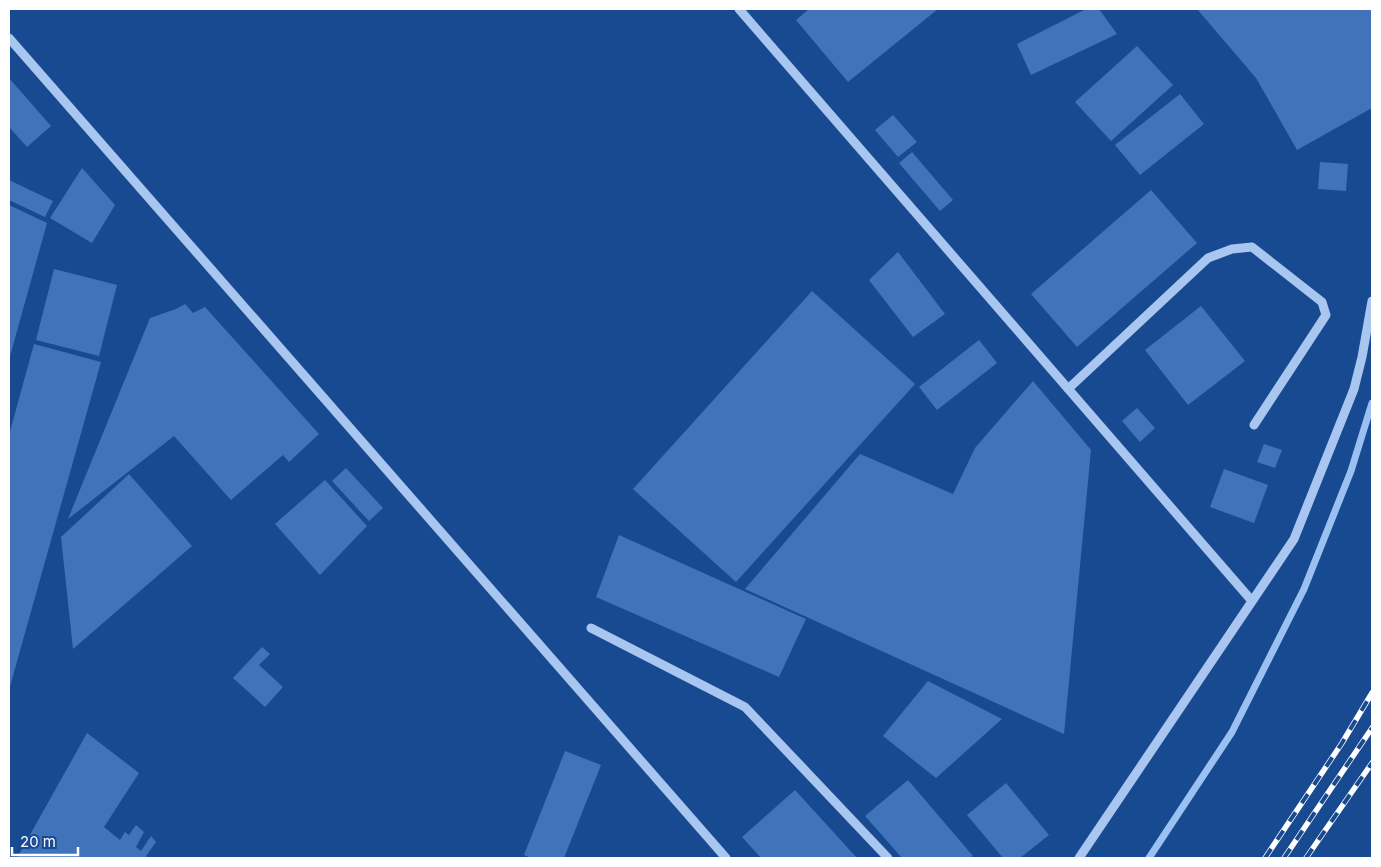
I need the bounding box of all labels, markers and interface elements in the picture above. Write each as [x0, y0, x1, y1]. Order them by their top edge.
scale bar [12, 824, 79, 856]
text: 20 m [20, 832, 56, 851]

